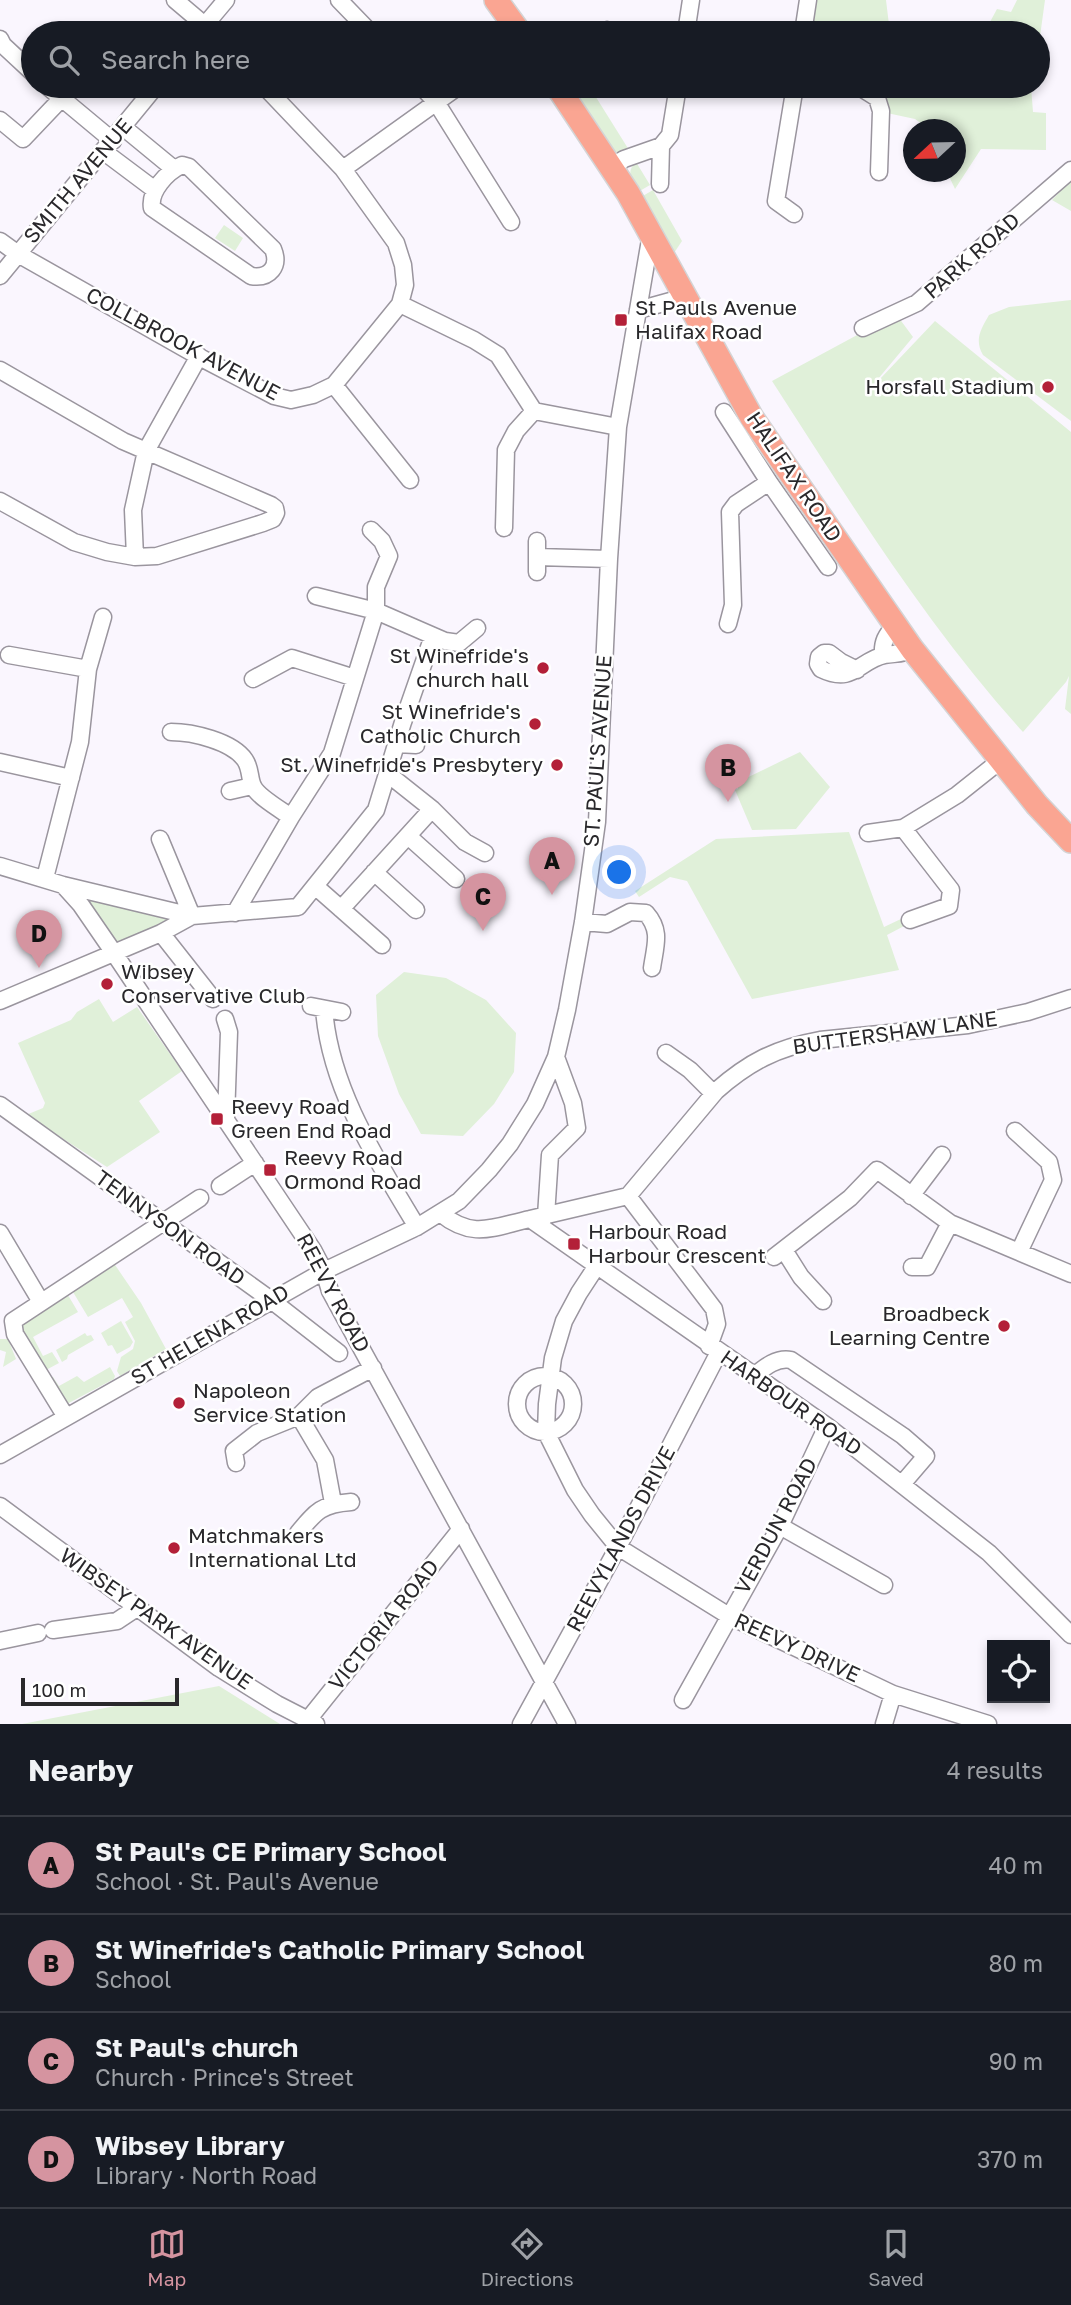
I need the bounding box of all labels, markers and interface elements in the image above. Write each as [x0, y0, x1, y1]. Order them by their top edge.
search box [21, 21, 1050, 98]
icon: search [45, 41, 83, 79]
text: Search here [101, 44, 250, 75]
street label: SMITH AVENUE [17, 112, 137, 248]
north arrow [903, 119, 966, 182]
street label: PARK ROAD [918, 207, 1025, 304]
street label: COLLBROOK AVENUE [82, 281, 285, 405]
place label: St Pauls Avenue Halifax Road [635, 294, 797, 344]
marker: St Pauls Avenue Halifax Road [613, 312, 629, 328]
place label: Horsfall Stadium [865, 373, 1034, 399]
marker: Horsfall Stadium [1040, 379, 1056, 395]
street label: HALIFAX ROAD [742, 406, 848, 547]
place label: St Winefride's church hall [390, 642, 529, 692]
street label: ST. PAUL'S AVENUE [577, 654, 617, 848]
marker: St Winefride's church hall [535, 660, 551, 676]
place label: St Winefride's Catholic Church [360, 698, 521, 748]
marker: St Winefride's Catholic Church [527, 716, 543, 732]
pin: B [705, 744, 751, 802]
place label: St. Winefride's Presbytery [280, 751, 543, 777]
marker: St. Winefride's Presbytery [549, 757, 565, 773]
pin: A [529, 837, 575, 895]
your location [602, 855, 636, 889]
pin: C [460, 873, 506, 931]
pin: D [16, 910, 62, 968]
place label: Wibsey Conservative Club [121, 958, 305, 1008]
marker: Wibsey Conservative Club [99, 976, 115, 992]
street label: BUTTERSHAW LANE [791, 1005, 999, 1059]
place label: Reevy Road Green End Road [231, 1093, 392, 1143]
marker: Reevy Road Green End Road [209, 1111, 225, 1127]
place label: Reevy Road Ormond Road [284, 1144, 421, 1194]
marker: Reevy Road Ormond Road [262, 1162, 278, 1178]
street label: TENNYSON ROAD [90, 1164, 251, 1290]
place label: Harbour Road Harbour Crescent [588, 1218, 766, 1268]
street label: REEVY ROAD [292, 1228, 376, 1357]
marker: Harbour Road Harbour Crescent [566, 1236, 582, 1252]
street label: ST HELENA ROAD [126, 1278, 293, 1390]
place label: Broadbeck Learning Centre [829, 1300, 990, 1350]
marker: Broadbeck Learning Centre [996, 1318, 1012, 1334]
street label: HARBOUR ROAD [716, 1344, 867, 1461]
place label: Napoleon Service Station [193, 1377, 346, 1427]
marker: Napoleon Service Station [171, 1395, 187, 1411]
street label: REEVYLANDS DRIVE [560, 1441, 680, 1636]
street label: VERDUN ROAD [728, 1453, 822, 1598]
place label: Matchmakers International Ltd [188, 1522, 357, 1572]
marker: Matchmakers International Ltd [166, 1540, 182, 1556]
street label: WIBSEY PARK AVENUE [55, 1542, 258, 1695]
street label: VICTORIA ROAD [322, 1554, 444, 1695]
street label: REEVY DRIVE [730, 1607, 864, 1688]
map controls [987, 1640, 1050, 1703]
button: locate [987, 1640, 1050, 1703]
scale bar [21, 1675, 178, 1707]
text: 100 m [32, 1678, 86, 1701]
text: Nearby [28, 1752, 133, 1788]
text: 4 results [947, 1756, 1043, 1784]
text: St Paul's CE Primary School [95, 1836, 446, 1867]
text: A [43, 1851, 59, 1879]
text: 40 m [989, 1851, 1043, 1879]
text: School · St. Paul's Avenue [95, 1867, 379, 1895]
text: St Winefride's Catholic Primary School [95, 1934, 584, 1965]
text: B [43, 1949, 59, 1977]
text: 80 m [989, 1949, 1043, 1977]
text: School [95, 1965, 171, 1993]
text: St Paul's church [95, 2032, 298, 2063]
text: C [43, 2047, 59, 2075]
text: 90 m [989, 2047, 1043, 2075]
text: Church · Prince's Street [95, 2063, 354, 2091]
text: Wibsey Library [95, 2130, 285, 2161]
text: D [43, 2145, 59, 2173]
text: 370 m [977, 2145, 1043, 2173]
text: Library · North Road [95, 2161, 317, 2189]
tab: Map [147, 2225, 186, 2290]
tab: Directions [481, 2225, 574, 2290]
tab: Saved [868, 2225, 924, 2290]

